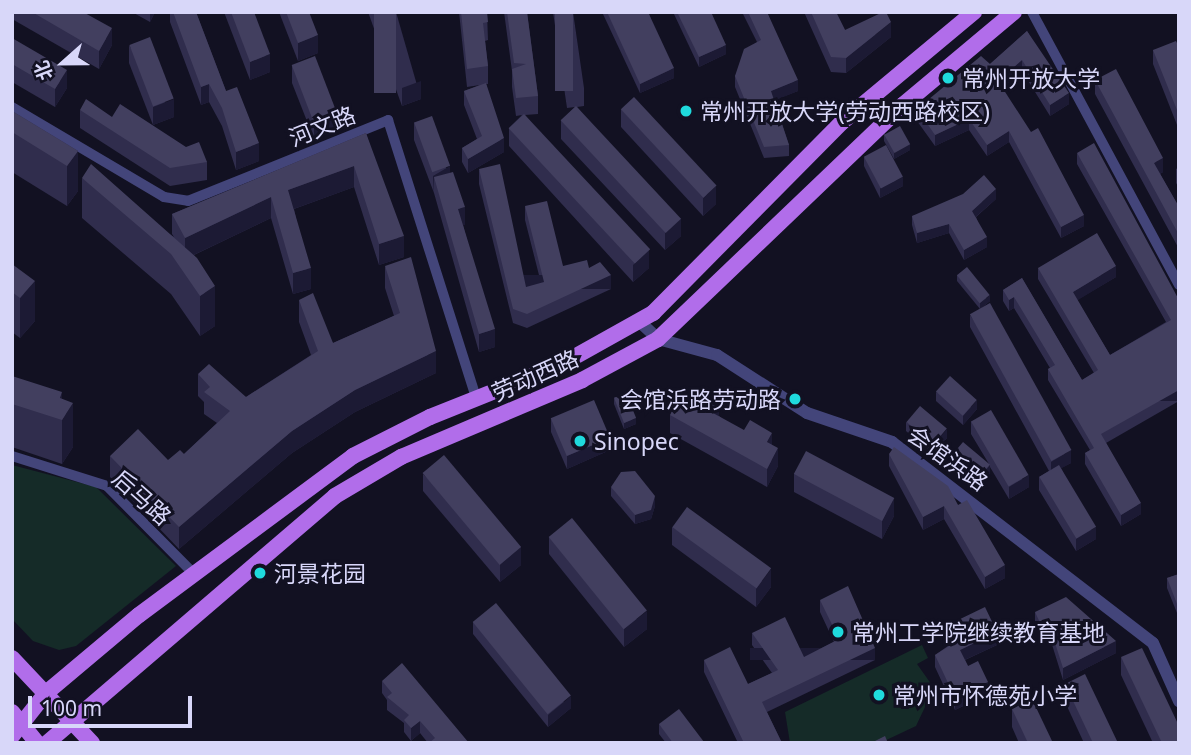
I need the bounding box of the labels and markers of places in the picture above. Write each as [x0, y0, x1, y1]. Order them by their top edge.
place label: 常州开放大学 [962, 64, 1100, 92]
marker: 常州开放大学 [940, 70, 956, 86]
place label: 常州开放大学(劳动西路校区) [700, 97, 990, 125]
marker: 常州开放大学(劳动西路校区) [678, 103, 694, 119]
place label: 会馆浜路劳动路 [620, 385, 781, 413]
marker: 会馆浜路劳动路 [787, 391, 803, 407]
place label: Sinopec [594, 427, 679, 455]
marker: Sinopec [572, 433, 588, 449]
place label: 河景花园 [274, 559, 366, 587]
marker: 河景花园 [252, 565, 268, 581]
place label: 常州工学院继续教育基地 [852, 618, 1105, 646]
marker: 常州工学院继续教育基地 [830, 624, 846, 640]
place label: 常州市怀德苑小学 [893, 681, 1077, 709]
marker: 常州市怀德苑小学 [871, 687, 887, 703]

